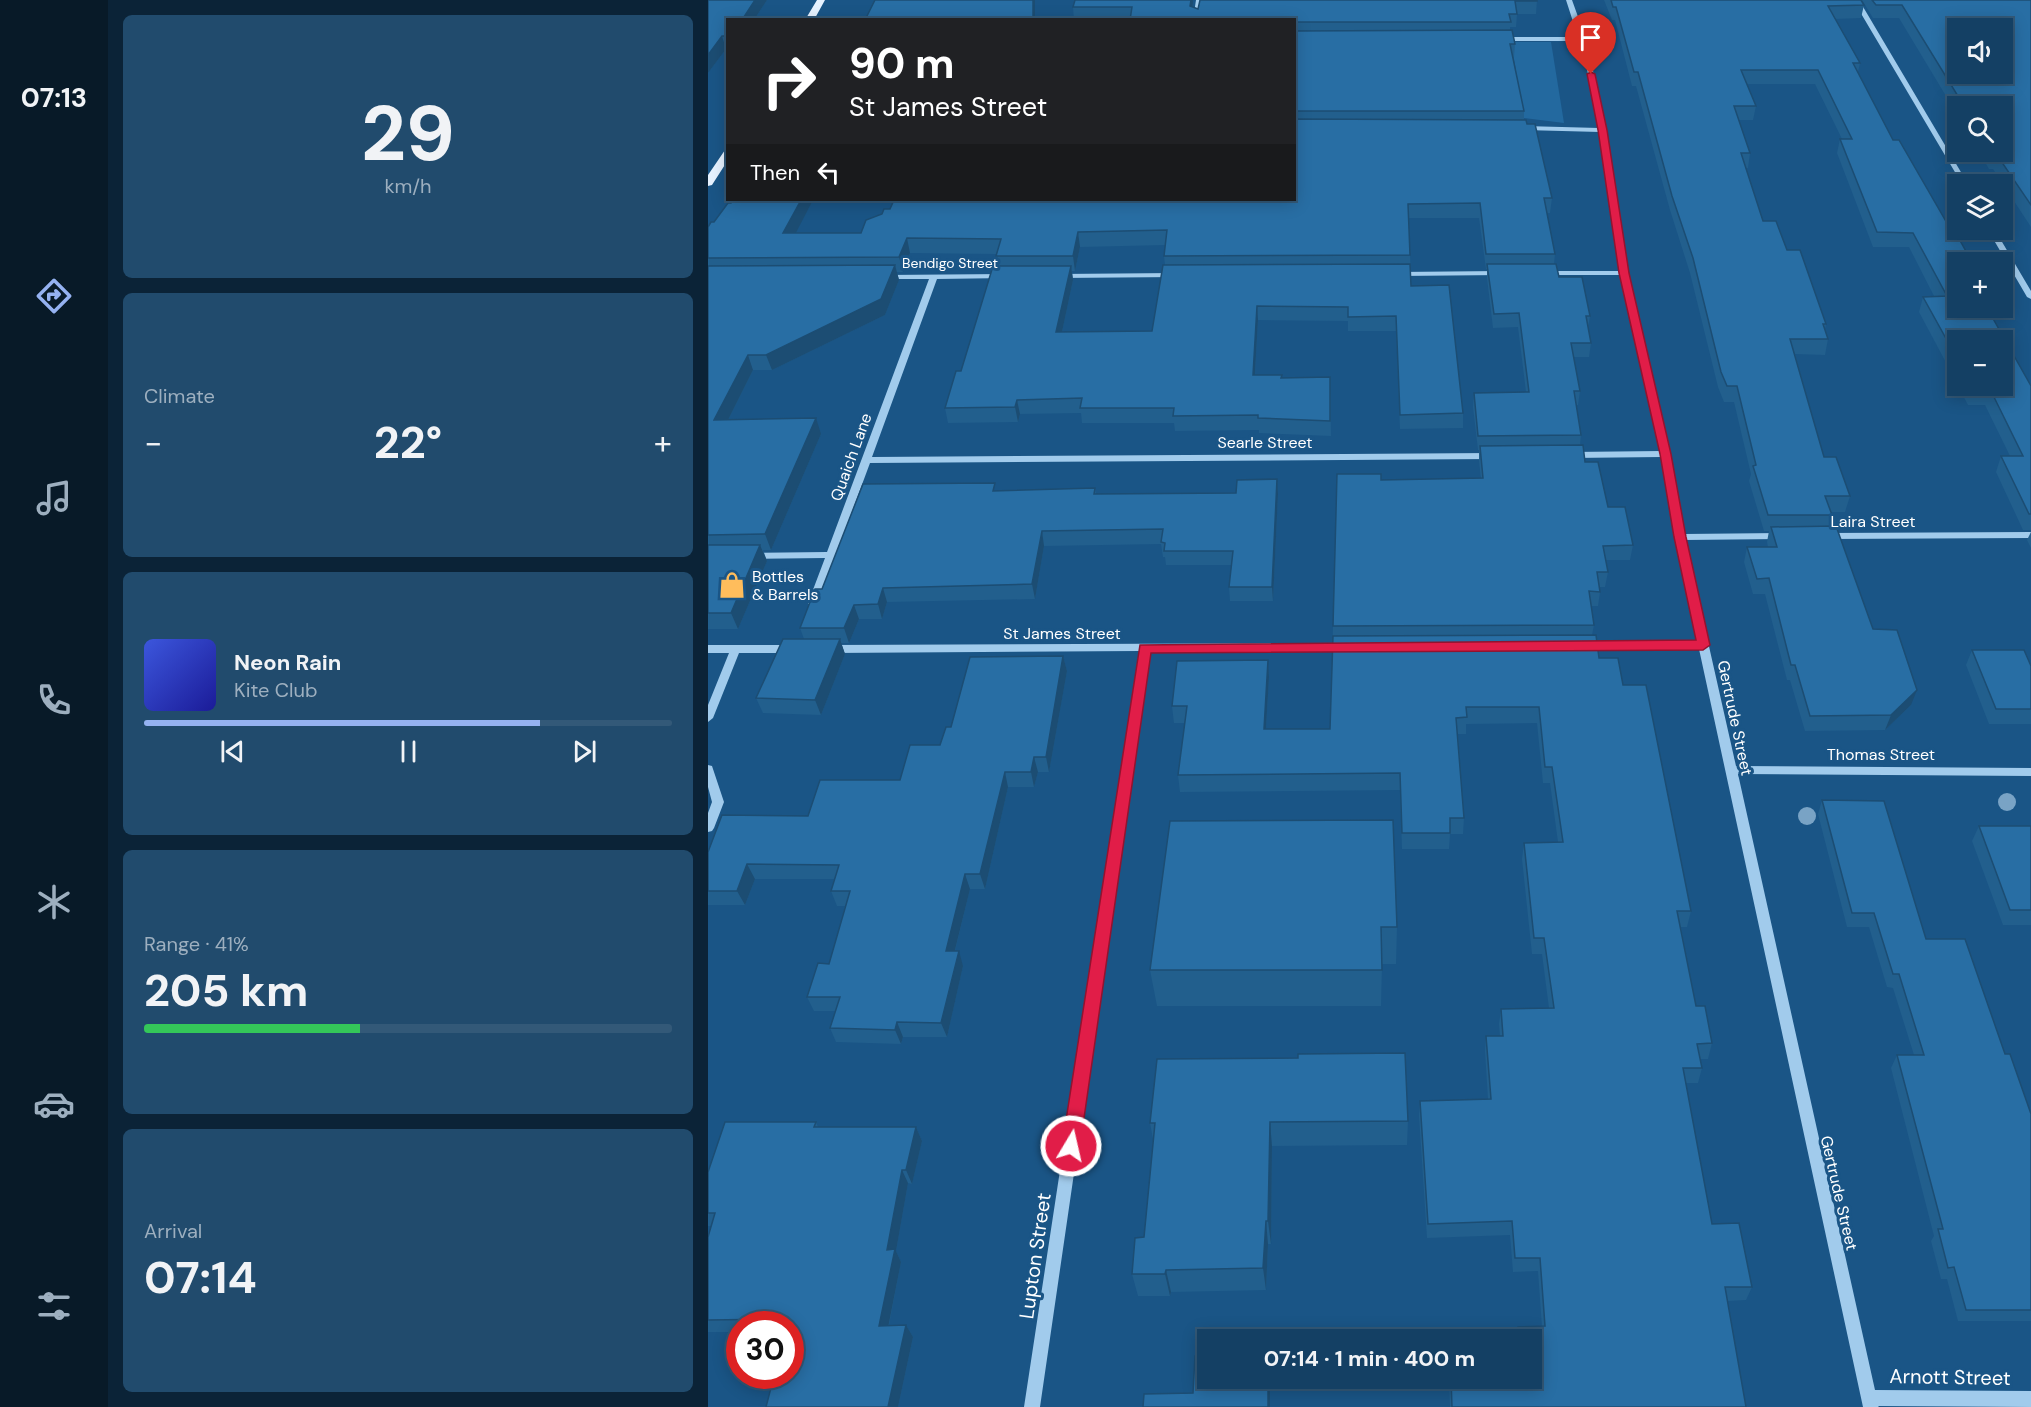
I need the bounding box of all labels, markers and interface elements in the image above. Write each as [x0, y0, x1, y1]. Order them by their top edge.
pin [1565, 12, 1616, 74]
map controls [1947, 18, 2013, 396]
button: sound [1947, 18, 2013, 84]
icon: arrive [1574, 21, 1607, 54]
text: 90 m [849, 36, 955, 91]
icon: right [750, 42, 828, 120]
text: 07:13 [21, 80, 87, 115]
text: 29 [361, 83, 455, 184]
text: St James Street [849, 89, 1047, 124]
button: search [1947, 96, 2013, 162]
icon: left [812, 156, 845, 189]
text: Then [750, 158, 800, 187]
text: km/h [384, 173, 432, 199]
button: layers [1947, 174, 2013, 240]
button: + [1947, 252, 2013, 318]
street label: Bendigo Street [902, 254, 998, 272]
icon: directions [33, 275, 75, 317]
button: − [1947, 330, 2013, 396]
text: Climate [144, 383, 215, 409]
street label: Quaich Lane [825, 410, 877, 504]
text: 22° [374, 413, 442, 472]
text: − [144, 421, 162, 464]
text: + [654, 421, 672, 464]
street label: Searle Street [1217, 432, 1313, 453]
icon: music [33, 477, 75, 519]
street label: Laira Street [1830, 511, 1916, 532]
place label: Bottles & Barrels [752, 566, 819, 605]
shop icon: Bottles & Barrels [717, 570, 747, 600]
street label: St James Street [1003, 623, 1121, 644]
text: Neon Rain [234, 648, 341, 677]
street label: Gertrude Street [1713, 658, 1757, 778]
text: Kite Club [234, 677, 318, 703]
icon: phone [33, 679, 75, 721]
icon: previous [216, 735, 249, 768]
icon: pause [392, 735, 425, 768]
icon: next [568, 735, 601, 768]
street label: Thomas Street [1827, 744, 1935, 765]
icon: climate [33, 881, 75, 923]
text: Range · 41% [144, 931, 249, 957]
text: 205 km [144, 961, 308, 1020]
icon: car [33, 1083, 75, 1125]
position arrow [1039, 1114, 1103, 1178]
street label: Gertrude Street [1816, 1134, 1862, 1252]
street label: Lupton Street [1013, 1191, 1057, 1321]
text: Arrival [144, 1218, 202, 1244]
text: 07:14 [144, 1248, 257, 1307]
icon: filters [33, 1285, 75, 1327]
speed limit sign: 30 [726, 1311, 804, 1389]
text: 07:14 · 1 min · 400 m [1264, 1344, 1475, 1373]
street label: Arnott Street [1889, 1363, 2011, 1391]

